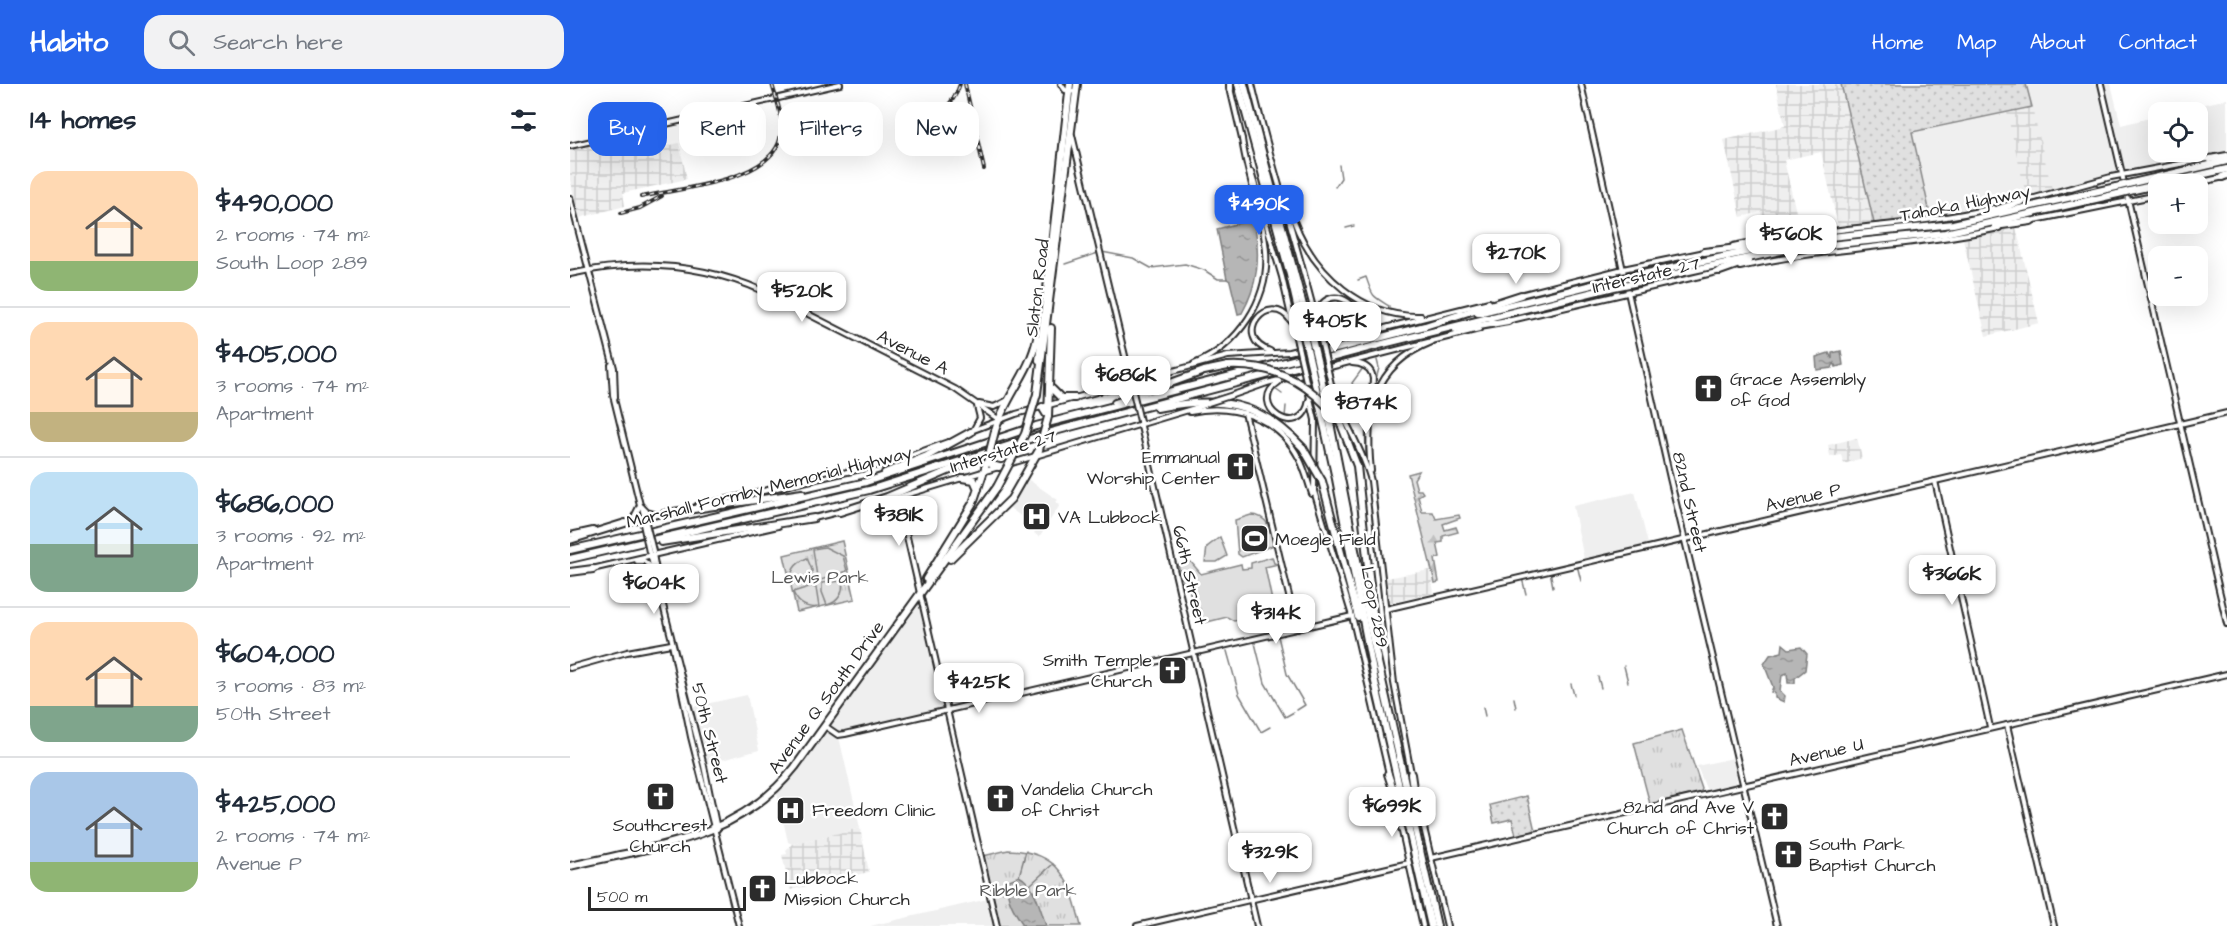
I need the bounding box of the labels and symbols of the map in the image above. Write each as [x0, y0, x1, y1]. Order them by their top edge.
street label: Tahoka Highway [1898, 179, 2033, 229]
pin: $490K [1217, 185, 1301, 236]
pin: $560K [1749, 215, 1833, 266]
pin: $270K [1474, 234, 1558, 285]
street label: Slaton Road [1019, 238, 1056, 338]
street label: Interstate 27 [1590, 251, 1702, 300]
pin: $520K [760, 272, 844, 323]
pin: $405K [1293, 302, 1377, 353]
street label: Avenue A [873, 324, 953, 381]
pin: $686K [1084, 356, 1168, 407]
place label: Grace Assembly of God [1730, 367, 1866, 413]
church icon: Grace Assembly of God [1693, 373, 1725, 405]
pin: $874K [1324, 384, 1408, 435]
street label: Interstate 27 [947, 423, 1059, 479]
street label: Marshall Formby Memorial Highway [624, 440, 915, 536]
place label: Emmanual Worship Center [1087, 445, 1220, 491]
street label: 82nd Street [1666, 449, 1713, 556]
church icon: Emmanual Worship Center [1225, 451, 1257, 483]
street label: Avenue P [1763, 477, 1844, 518]
pin: $381K [857, 496, 941, 547]
hospital icon: VA Lubbock [1021, 501, 1053, 533]
place label: VA Lubbock [1058, 505, 1162, 530]
street label: 66th Street [1166, 523, 1213, 628]
sports icon: Moegle Field [1238, 523, 1270, 555]
place label: Moegle Field [1275, 527, 1376, 553]
pin: $366K [1910, 555, 1994, 606]
pin: $604K [612, 564, 696, 615]
street label: Loop 289 [1354, 564, 1395, 650]
park label: Lewis Park [771, 565, 869, 590]
pin: $314K [1234, 594, 1318, 645]
street label: Avenue Q South Drive [762, 616, 891, 779]
place label: Smith Temple Church [1043, 648, 1152, 694]
church icon: Smith Temple Church [1157, 654, 1189, 686]
pin: $425K [937, 663, 1021, 714]
street label: 50th Street [685, 680, 734, 787]
street label: Avenue U [1786, 732, 1866, 773]
place label: Vandelia Church of Christ [1021, 777, 1152, 823]
church icon: Southcrest Church [644, 780, 676, 812]
church icon: Vandelia Church of Christ [984, 783, 1016, 815]
pin: $699K [1350, 787, 1434, 838]
hospital icon: Freedom Clinic [775, 794, 807, 826]
place label: 82nd and Ave V Church of Christ [1607, 795, 1755, 841]
place label: Freedom Clinic [812, 798, 936, 823]
church icon: 82nd and Ave V Church of Christ [1759, 801, 1791, 833]
place label: Southcrest Church [613, 813, 708, 859]
place label: South Park Baptist Church [1809, 832, 1936, 878]
pin: $329K [1228, 833, 1312, 884]
church icon: South Park Baptist Church [1772, 838, 1804, 870]
place label: Lubbock Mission Church [784, 866, 910, 912]
church icon: Lubbock Mission Church [747, 872, 779, 904]
park label: Ribble Park [979, 878, 1077, 903]
scale bar [588, 884, 746, 912]

